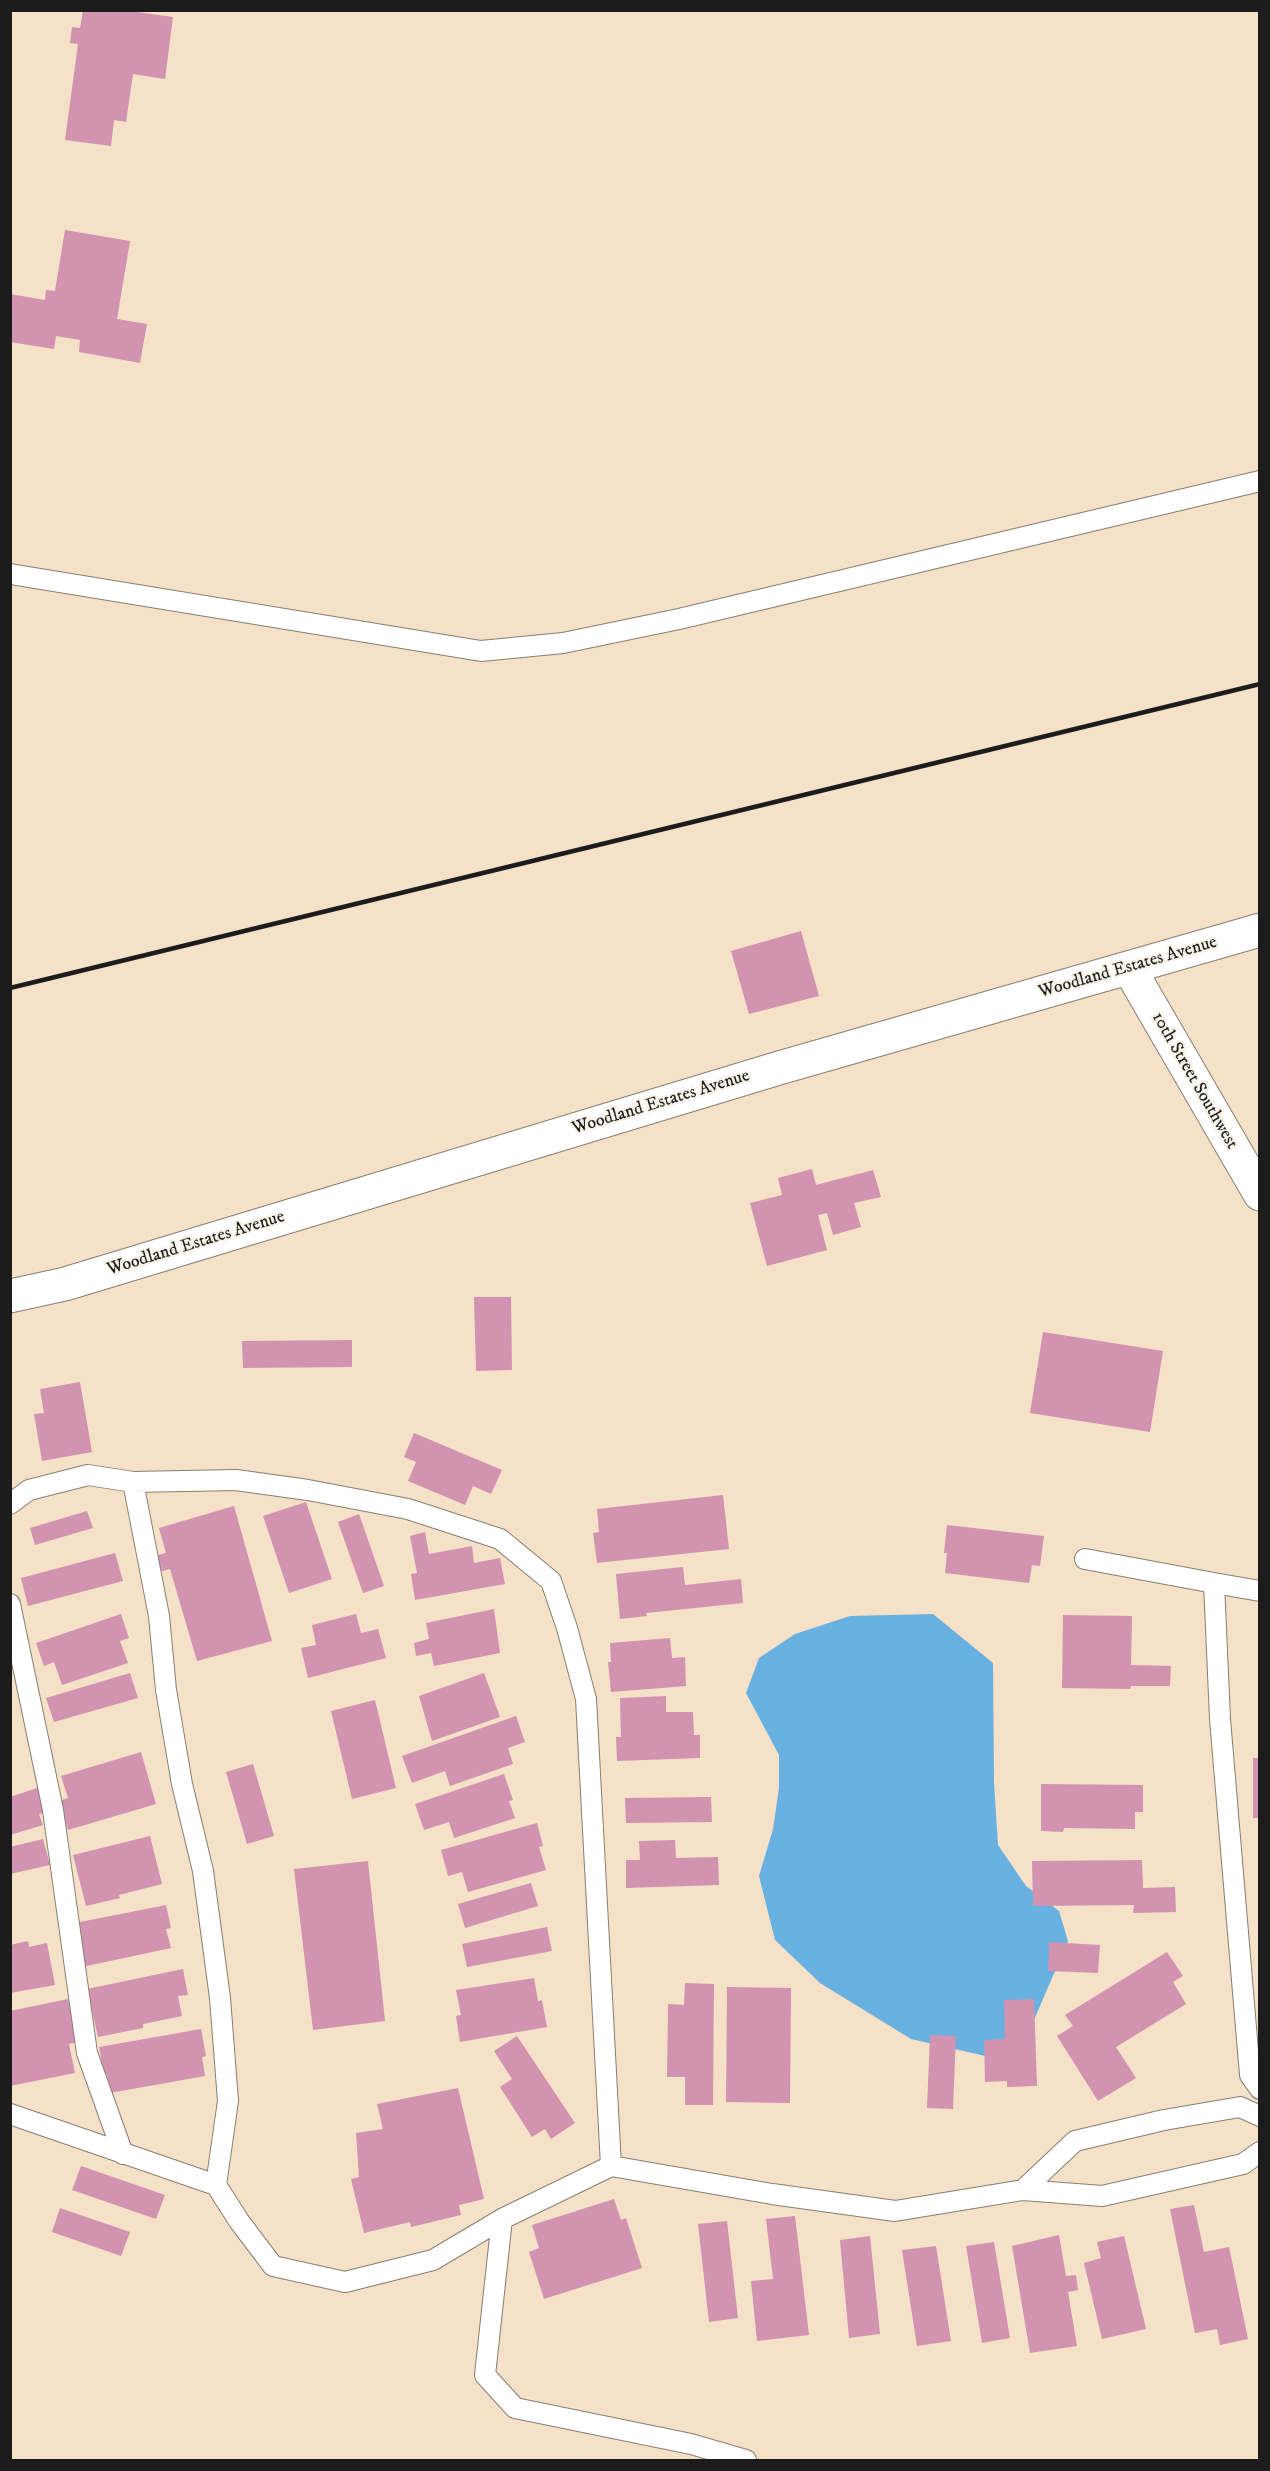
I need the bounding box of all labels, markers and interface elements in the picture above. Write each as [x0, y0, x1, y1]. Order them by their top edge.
street label: Woodland Estates Avenue [1036, 932, 1220, 1004]
street label: 10th Street Southwest [1146, 1009, 1242, 1153]
street label: Woodland Estates Avenue [570, 1066, 752, 1140]
street label: Woodland Estates Avenue [105, 1207, 287, 1281]

